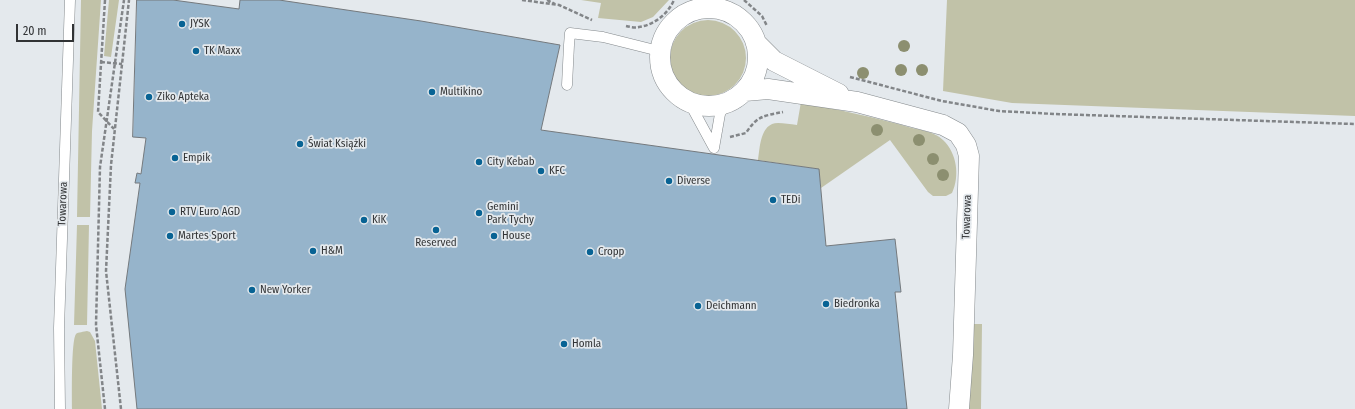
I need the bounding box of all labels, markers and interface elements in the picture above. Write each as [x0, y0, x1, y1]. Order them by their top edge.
scale bar [18, 16, 76, 42]
place label: JYSK [190, 17, 210, 31]
marker: JYSK [177, 19, 187, 29]
text: 20 m [23, 24, 47, 38]
place label: TK Maxx [204, 44, 240, 58]
marker: TK Maxx [191, 46, 201, 56]
place label: Multikino [440, 85, 482, 99]
marker: Multikino [427, 87, 437, 97]
place label: Ziko Apteka [157, 90, 209, 104]
marker: Ziko Apteka [144, 92, 154, 102]
place label: Świat Książki [308, 137, 366, 151]
marker: Świat Książki [295, 139, 305, 149]
place label: Empik [183, 151, 210, 165]
marker: Empik [170, 153, 180, 163]
place label: City Kebab [487, 155, 535, 169]
marker: City Kebab [474, 157, 484, 167]
place label: KFC [549, 164, 565, 178]
marker: KFC [536, 166, 546, 176]
place label: Diverse [677, 174, 710, 188]
marker: Diverse [664, 176, 674, 186]
street label: Towarowa [56, 182, 70, 226]
place label: TEDi [781, 193, 800, 207]
marker: TEDi [768, 195, 778, 205]
street label: Towarowa [960, 195, 974, 239]
place label: Gemini Park Tychy [487, 200, 534, 226]
place label: RTV Euro AGD [180, 205, 240, 219]
marker: RTV Euro AGD [167, 207, 177, 217]
marker: Gemini Park Tychy [474, 208, 484, 218]
place label: KiK [372, 213, 386, 227]
marker: KiK [359, 215, 369, 225]
marker: Reserved [431, 225, 441, 235]
place label: Martes Sport [178, 229, 236, 243]
place label: House [502, 229, 530, 243]
marker: Martes Sport [165, 231, 175, 241]
marker: House [489, 231, 499, 241]
place label: Reserved [415, 236, 457, 250]
place label: H&M [321, 244, 343, 258]
place label: Cropp [598, 245, 624, 259]
marker: H&M [308, 246, 318, 256]
marker: Cropp [585, 247, 595, 257]
place label: New Yorker [260, 283, 311, 297]
marker: New Yorker [247, 285, 257, 295]
place label: Biedronka [834, 297, 880, 311]
place label: Deichmann [706, 299, 757, 313]
marker: Biedronka [821, 299, 831, 309]
marker: Deichmann [693, 301, 703, 311]
place label: Homla [572, 337, 601, 351]
marker: Homla [559, 339, 569, 349]

